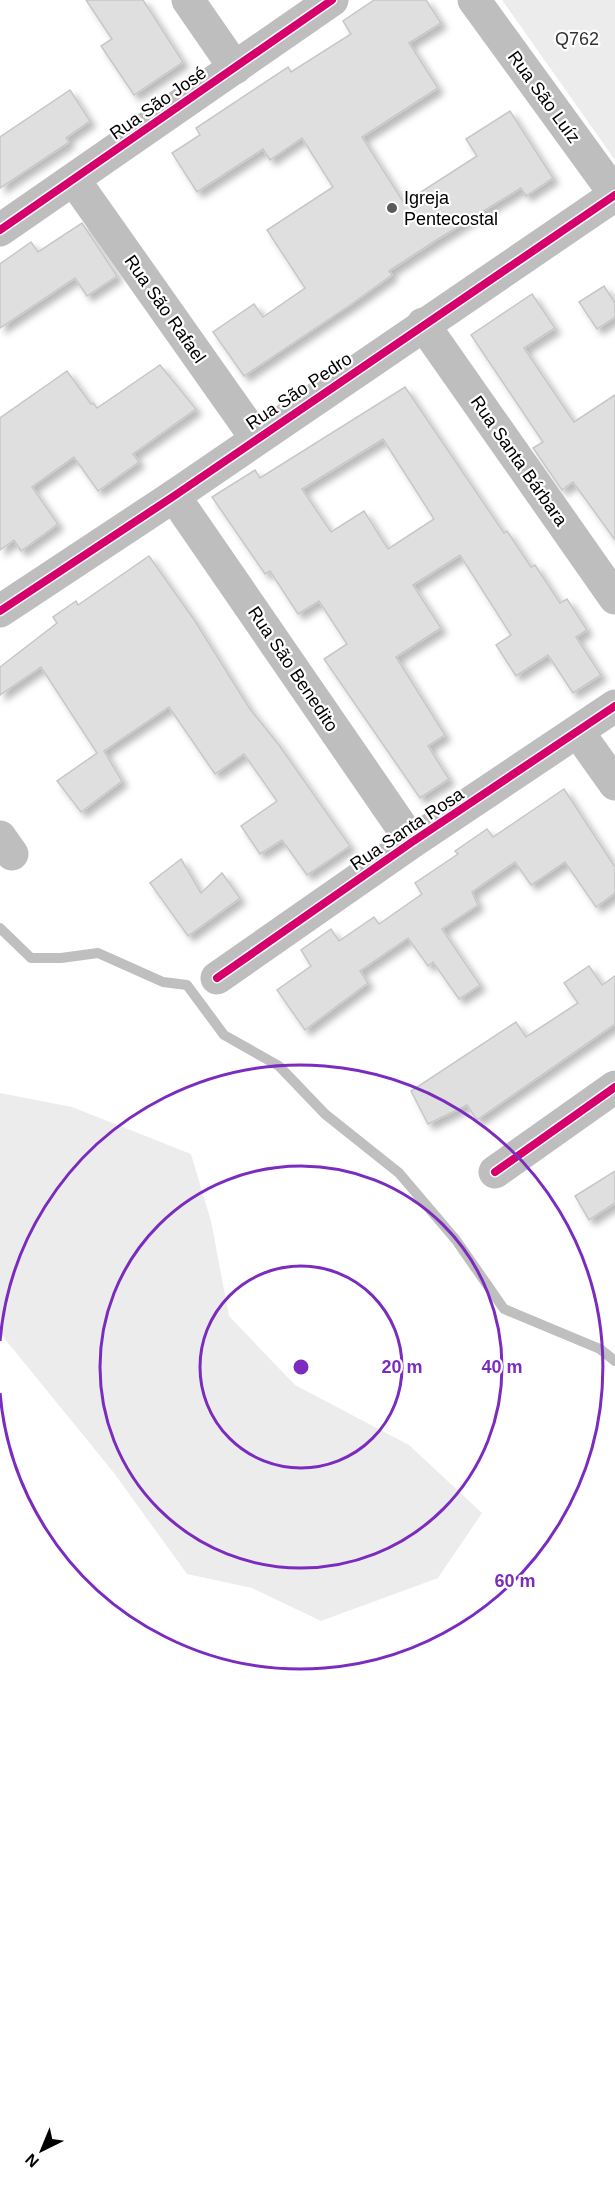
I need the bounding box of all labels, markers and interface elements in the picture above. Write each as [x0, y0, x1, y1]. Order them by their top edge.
park label: Q762 [555, 29, 599, 49]
street label: Rua São Luíz [504, 47, 584, 147]
street label: Rua São José [106, 62, 210, 144]
place label: Igreja Pentecostal [404, 188, 498, 229]
marker: Igreja Pentecostal [385, 201, 399, 215]
street label: Rua São Rafael [120, 251, 210, 367]
street label: Rua São Pedro [242, 348, 356, 434]
street label: Rua Santa Bárbara [467, 392, 572, 531]
street label: Rua São Benedito [244, 603, 342, 735]
street label: Rua Santa Rosa [347, 783, 468, 874]
centre of rings [291, 1357, 311, 1377]
text: 20 m [381, 1357, 423, 1377]
text: 40 m [481, 1357, 523, 1377]
text: 60 m [494, 1571, 536, 1591]
north arrow [12, 2120, 72, 2180]
text: N [22, 2150, 42, 2171]

